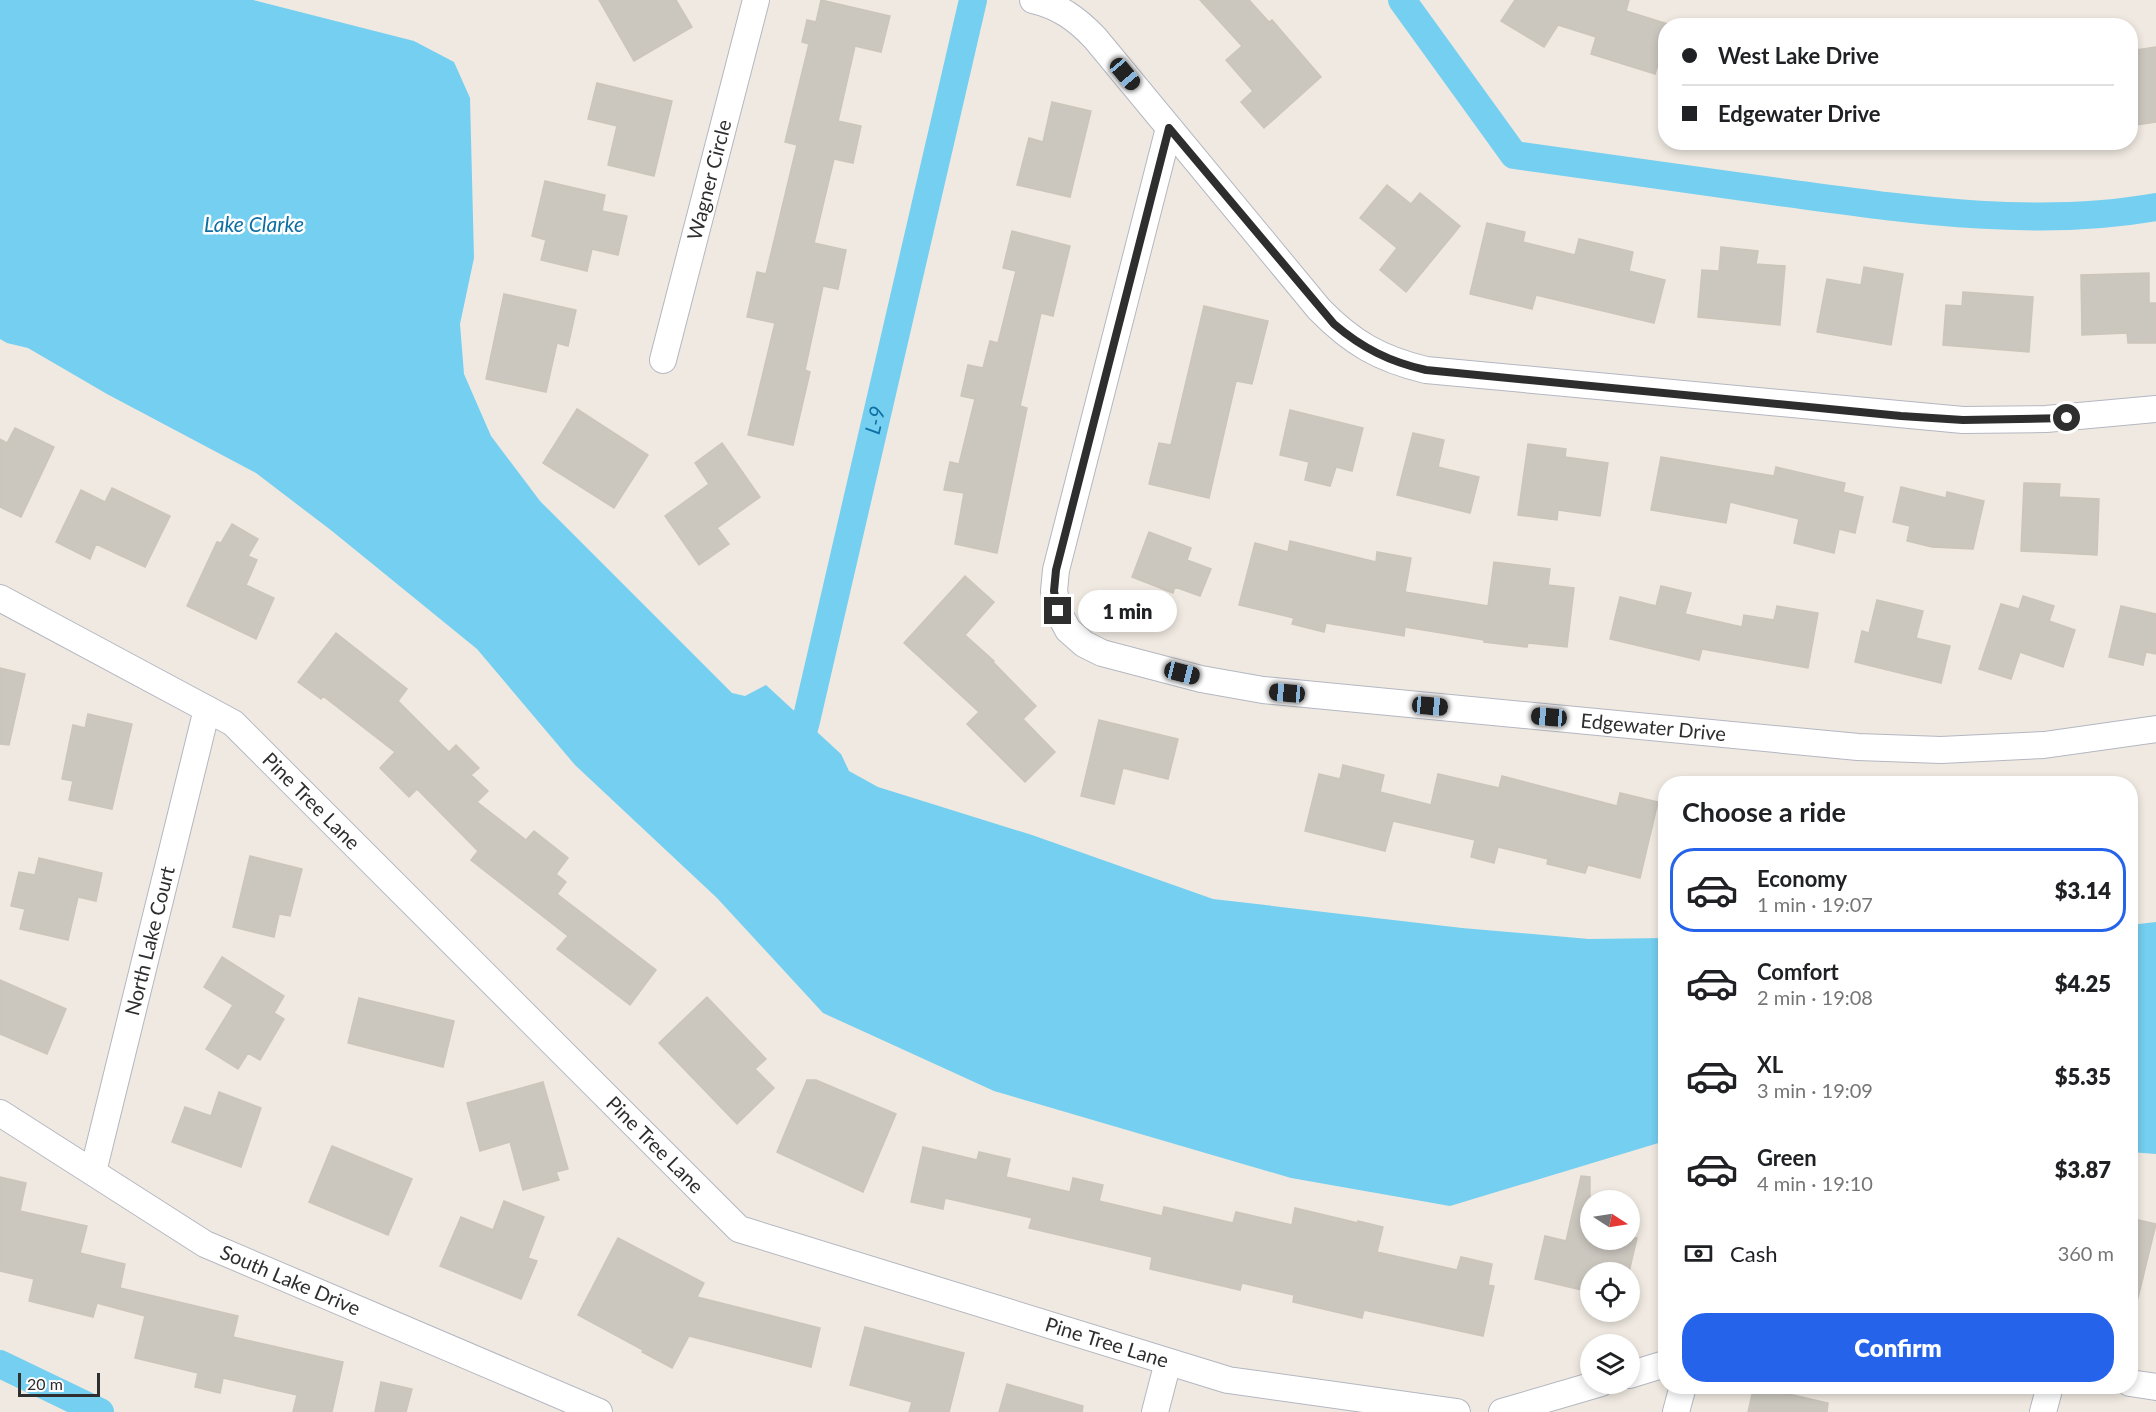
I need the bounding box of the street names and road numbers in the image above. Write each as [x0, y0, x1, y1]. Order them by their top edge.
street label: Wagner Circle [681, 117, 736, 243]
street label: Edgewater Drive [1580, 707, 1727, 745]
street label: Pine Tree Lane [258, 747, 366, 854]
street label: North Lake Court [119, 864, 179, 1018]
street label: Pine Tree Lane [602, 1090, 709, 1198]
street label: South Lake Drive [217, 1239, 364, 1320]
street label: Pine Tree Lane [1043, 1311, 1172, 1372]

